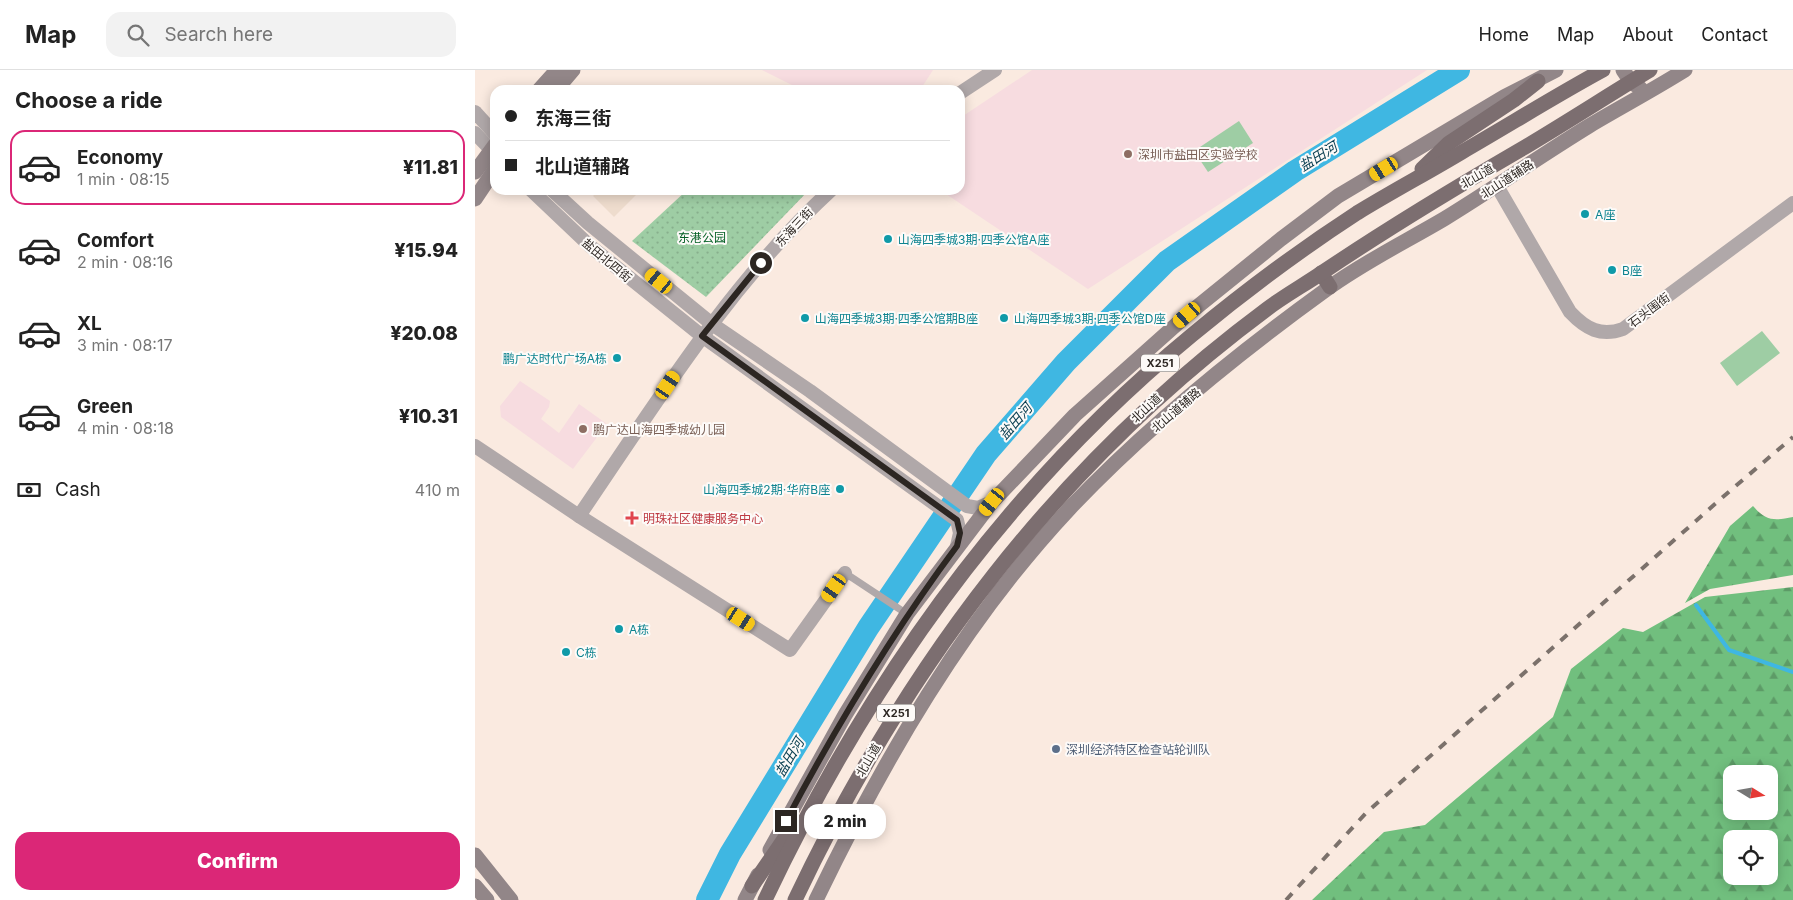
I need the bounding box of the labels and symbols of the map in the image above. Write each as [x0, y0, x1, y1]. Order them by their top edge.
water label: 盐田河 [1296, 136, 1343, 174]
place label: 深圳市盐田区实验学校 [1138, 147, 1258, 162]
marker: 深圳市盐田区实验学校 [1122, 148, 1134, 160]
car [1367, 155, 1400, 183]
street label: 北山道辅路 [1478, 156, 1536, 202]
street label: 北山道 [1458, 161, 1496, 191]
street label: 东海三街 [772, 204, 816, 250]
place label: A座 [1595, 207, 1615, 222]
marker: A座 [1579, 208, 1591, 220]
park label: 东港公园 [678, 230, 726, 245]
place label: 山海四季城3期·四季公馆A座 [898, 232, 1049, 247]
marker: 山海四季城3期·四季公馆A座 [882, 233, 894, 245]
street label: 盐田北四街 [579, 235, 635, 285]
route start [750, 252, 772, 274]
place label: B座 [1622, 263, 1642, 278]
marker: B座 [1606, 264, 1618, 276]
car [642, 266, 675, 296]
street label: 石头围街 [1625, 290, 1673, 330]
car [1170, 299, 1203, 331]
place label: 山海四季城3期·四季公馆期B座 [815, 311, 978, 326]
place label: 山海四季城3期·四季公馆D座 [1014, 311, 1166, 326]
marker: 山海四季城3期·四季公馆期B座 [799, 312, 811, 324]
marker: 山海四季城3期·四季公馆D座 [998, 312, 1010, 324]
place label: 鹏广达时代广场A栋 [503, 351, 607, 366]
marker: 鹏广达时代广场A栋 [611, 352, 623, 364]
road number: X251 [1141, 354, 1179, 372]
car [653, 368, 682, 402]
street label: 北山道辅路 [1148, 385, 1204, 435]
street label: 北山道 [1128, 390, 1164, 426]
water label: 盐田河 [995, 397, 1037, 442]
place label: 鹏广达山海四季城幼儿园 [593, 422, 725, 437]
marker: 鹏广达山海四季城幼儿园 [577, 423, 589, 435]
place label: 山海四季城2期·华府B座 [703, 482, 830, 497]
marker: 山海四季城2期·华府B座 [834, 483, 846, 495]
car [976, 486, 1007, 518]
marker: 明珠社区健康服务中心 [625, 511, 639, 525]
place label: 明珠社区健康服务中心 [643, 511, 763, 526]
car [819, 571, 848, 605]
car [724, 605, 757, 633]
place label: A栋 [629, 622, 649, 637]
marker: A栋 [613, 623, 625, 635]
place label: C栋 [576, 645, 597, 660]
marker: C栋 [560, 646, 572, 658]
road number: X251 [877, 704, 915, 721]
water label: 盐田河 [771, 732, 809, 779]
street label: 北山道 [853, 741, 883, 779]
place label: 深圳经济特区检查站轮训队 [1066, 742, 1210, 757]
marker: 深圳经济特区检查站轮训队 [1050, 743, 1062, 755]
north arrow [1723, 765, 1777, 820]
callout: 2 min [803, 804, 886, 838]
route end [775, 810, 797, 832]

